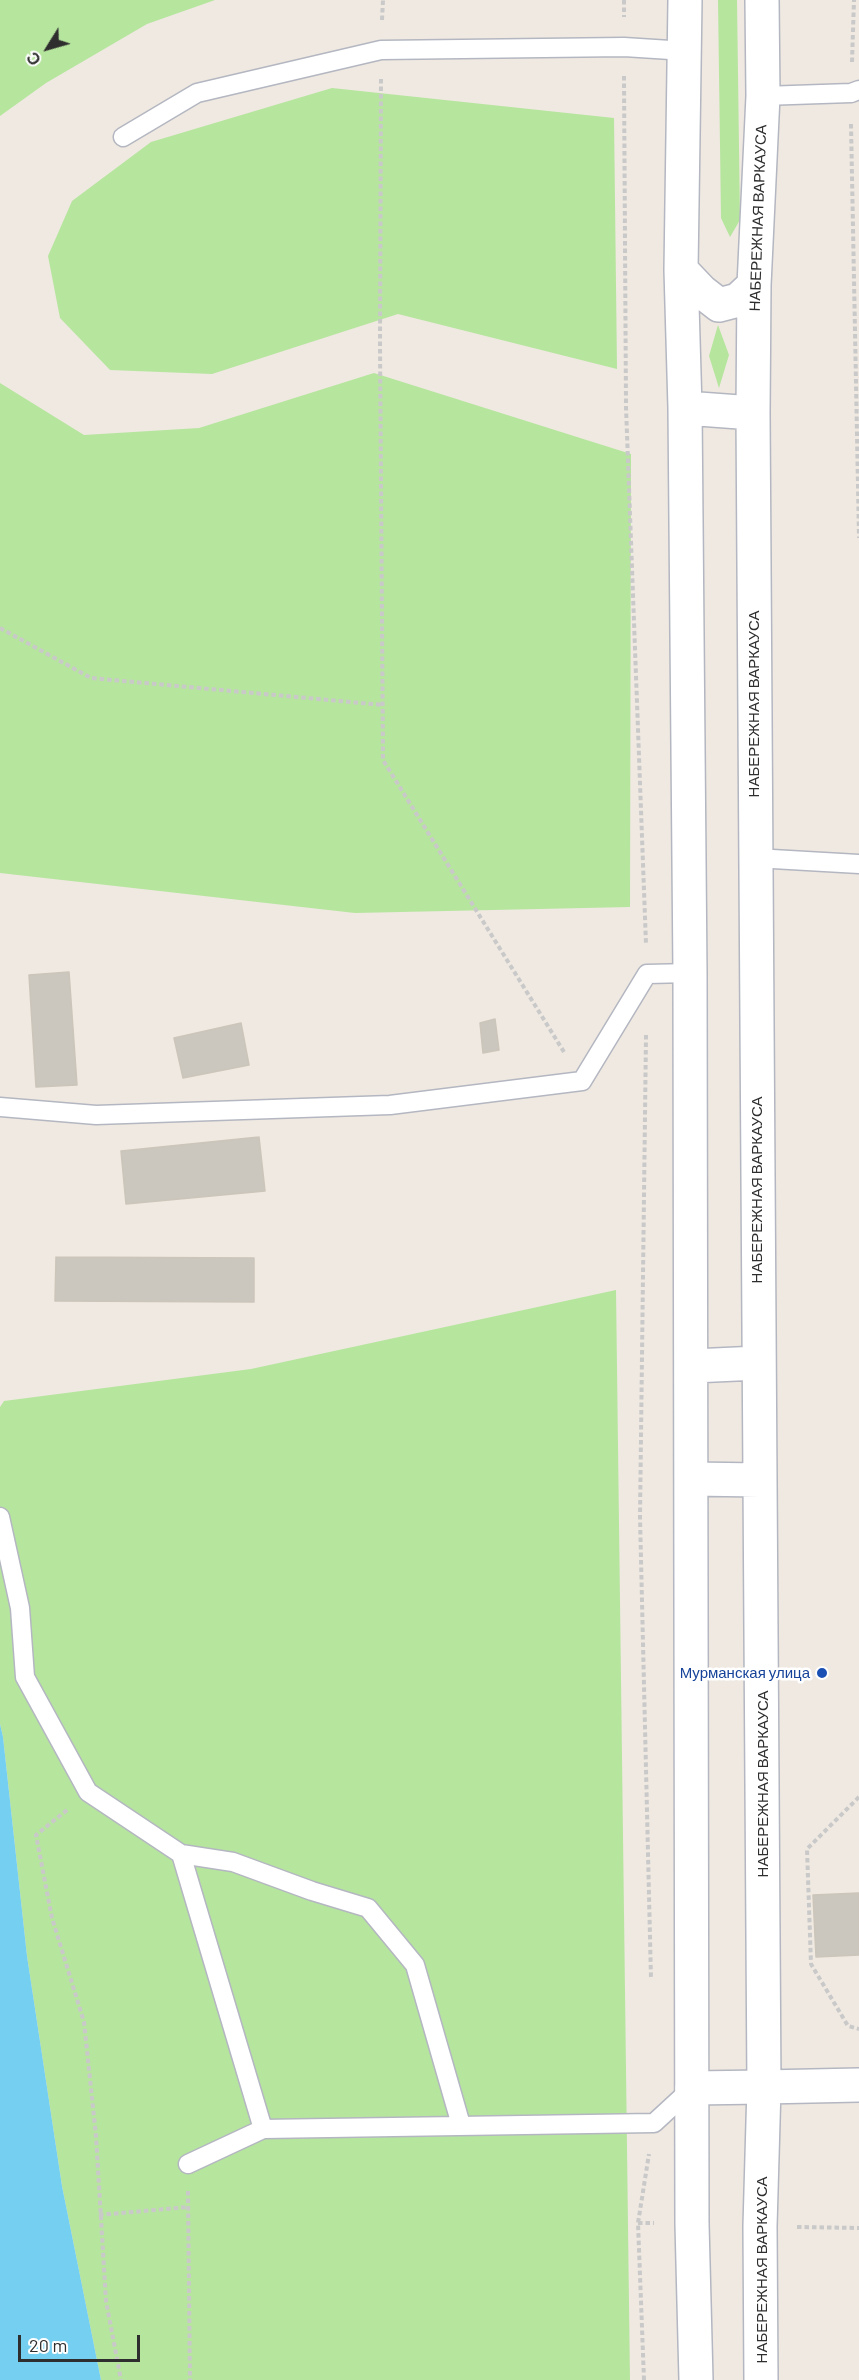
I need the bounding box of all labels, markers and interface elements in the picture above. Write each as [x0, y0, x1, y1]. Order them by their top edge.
north arrow [18, 18, 78, 78]
text: С [22, 49, 44, 69]
street label: НАБЕРЕЖНАЯ ВАРКАУСА [746, 124, 770, 312]
street label: НАБЕРЕЖНАЯ ВАРКАУСА [745, 611, 763, 797]
street label: НАБЕРЕЖНАЯ ВАРКАУСА [748, 1097, 766, 1283]
place label: Мурманская улица [680, 1664, 810, 1682]
marker: Мурманская улица [815, 1666, 829, 1680]
street label: НАБЕРЕЖНАЯ ВАРКАУСА [754, 1691, 772, 1877]
street label: НАБЕРЕЖНАЯ ВАРКАУСА [753, 2177, 771, 2363]
scale bar [21, 2323, 142, 2361]
text: 20 m [29, 2334, 67, 2356]

